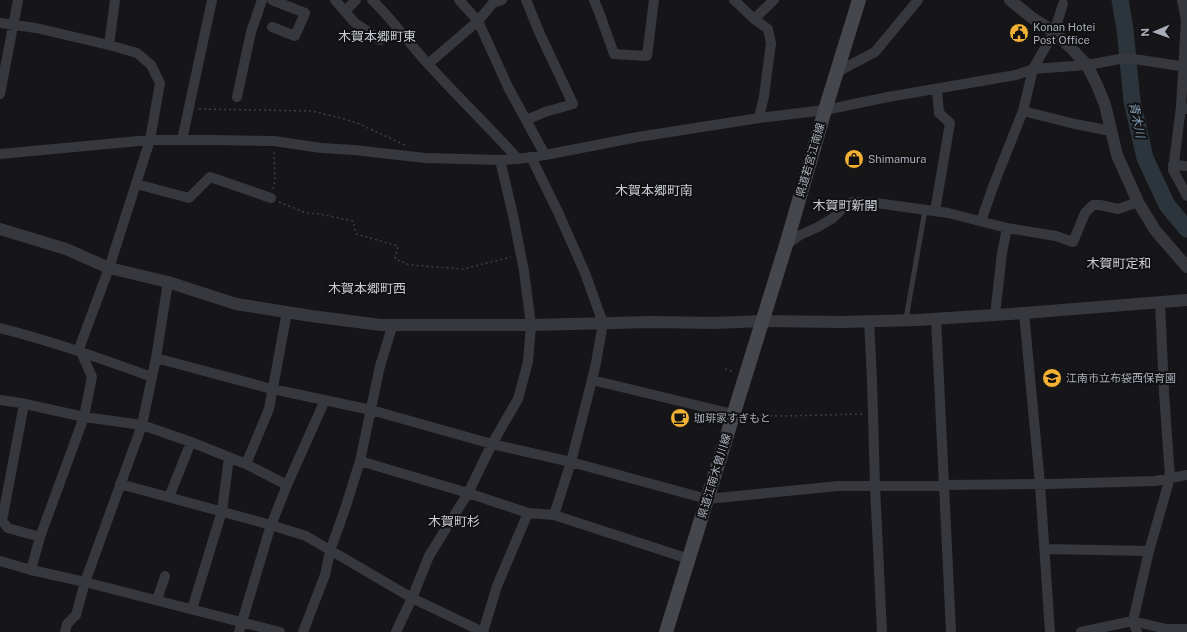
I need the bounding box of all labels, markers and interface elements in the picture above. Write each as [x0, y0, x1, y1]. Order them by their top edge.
north arrow [1135, 12, 1175, 52]
place label: Konan Hotei Post Office [1033, 21, 1095, 46]
public building icon: Konan Hotei Post Office [1008, 22, 1030, 44]
text: N [1139, 28, 1151, 37]
district label: 木賀本郷町東 [338, 29, 416, 44]
water label: 青木川 [1126, 101, 1148, 141]
street label: 県道若宮江南線 [794, 121, 826, 199]
shop icon: Shimamura [843, 148, 865, 170]
place label: Shimamura [868, 153, 926, 165]
district label: 木賀本郷町南 [615, 183, 693, 198]
district label: 木賀町新開 [812, 198, 878, 213]
district label: 木賀町定和 [1086, 256, 1152, 271]
district label: 木賀本郷町西 [328, 281, 406, 296]
school or university icon: 江南市立布袋西保育園 [1041, 367, 1063, 389]
place label: 江南市立布袋西保育園 [1066, 372, 1176, 384]
cafe icon: 珈琲家すぎもと [669, 407, 691, 429]
place label: 珈琲家すぎもと [694, 412, 771, 424]
street label: 県道江南木曽川線 [695, 432, 733, 520]
district label: 木賀町杉 [428, 514, 480, 529]

